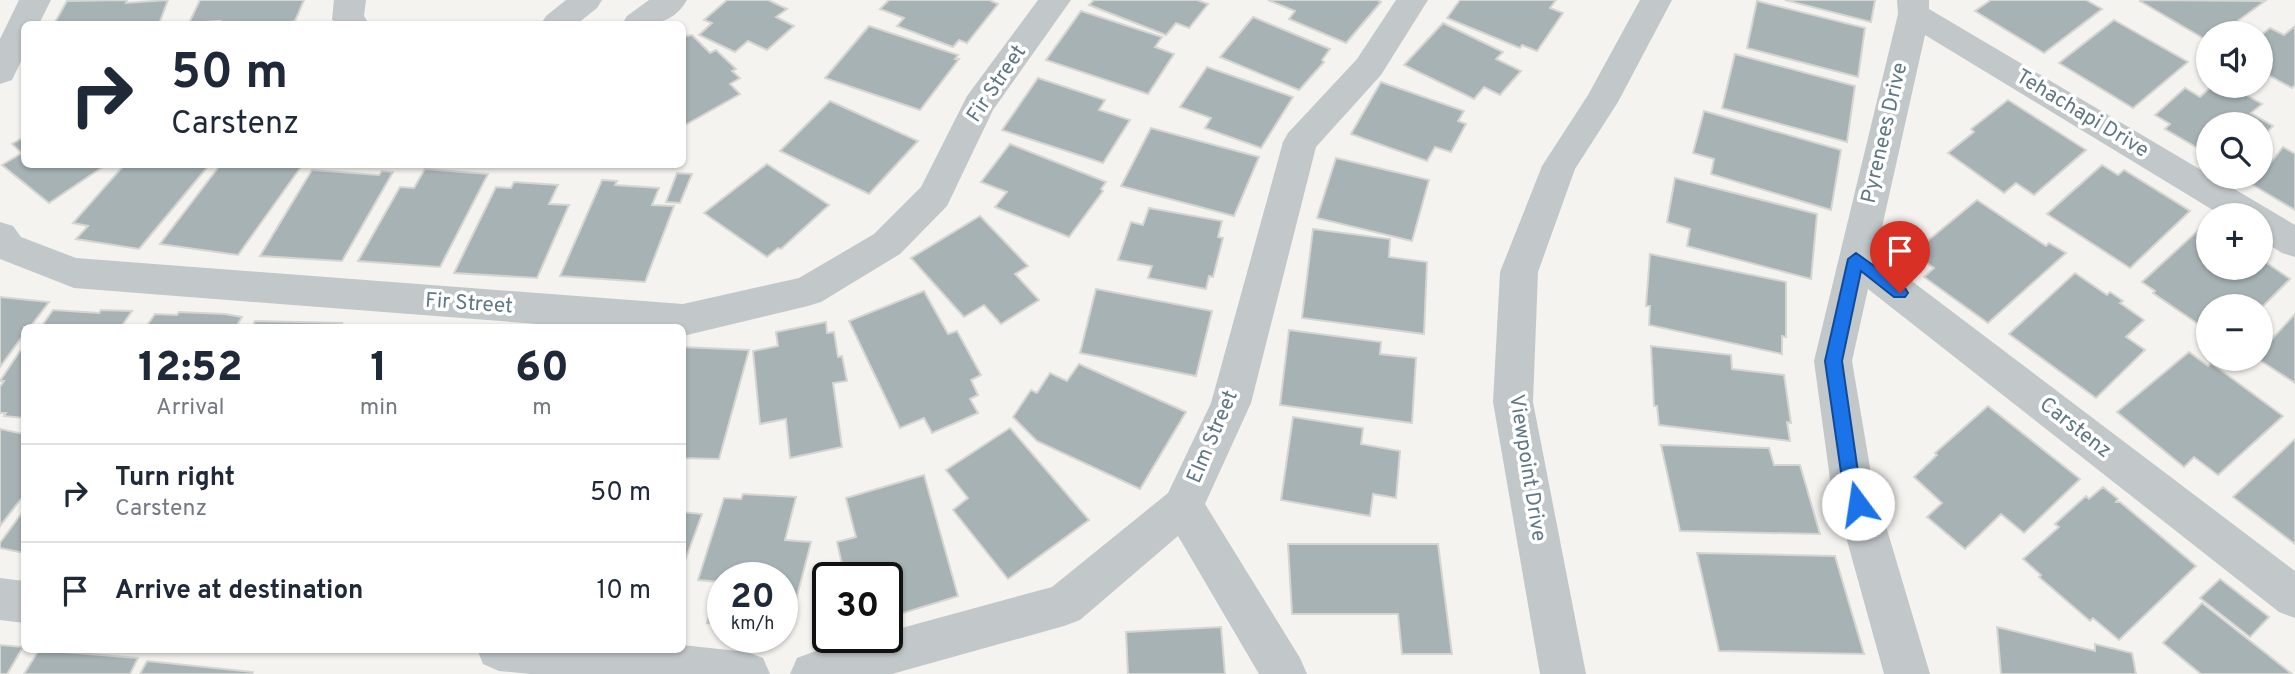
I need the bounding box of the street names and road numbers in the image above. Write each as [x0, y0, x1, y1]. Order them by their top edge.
street label: Fir Street [961, 40, 1033, 128]
street label: Pyrenees Drive [1856, 60, 1914, 206]
street label: Tehachapi Drive [2011, 64, 2153, 164]
street label: Fir Street [424, 287, 514, 321]
street label: Elm Street [1181, 386, 1245, 488]
street label: Carstenz [2034, 391, 2116, 465]
street label: Viewpoint Drive [1502, 393, 1552, 543]

